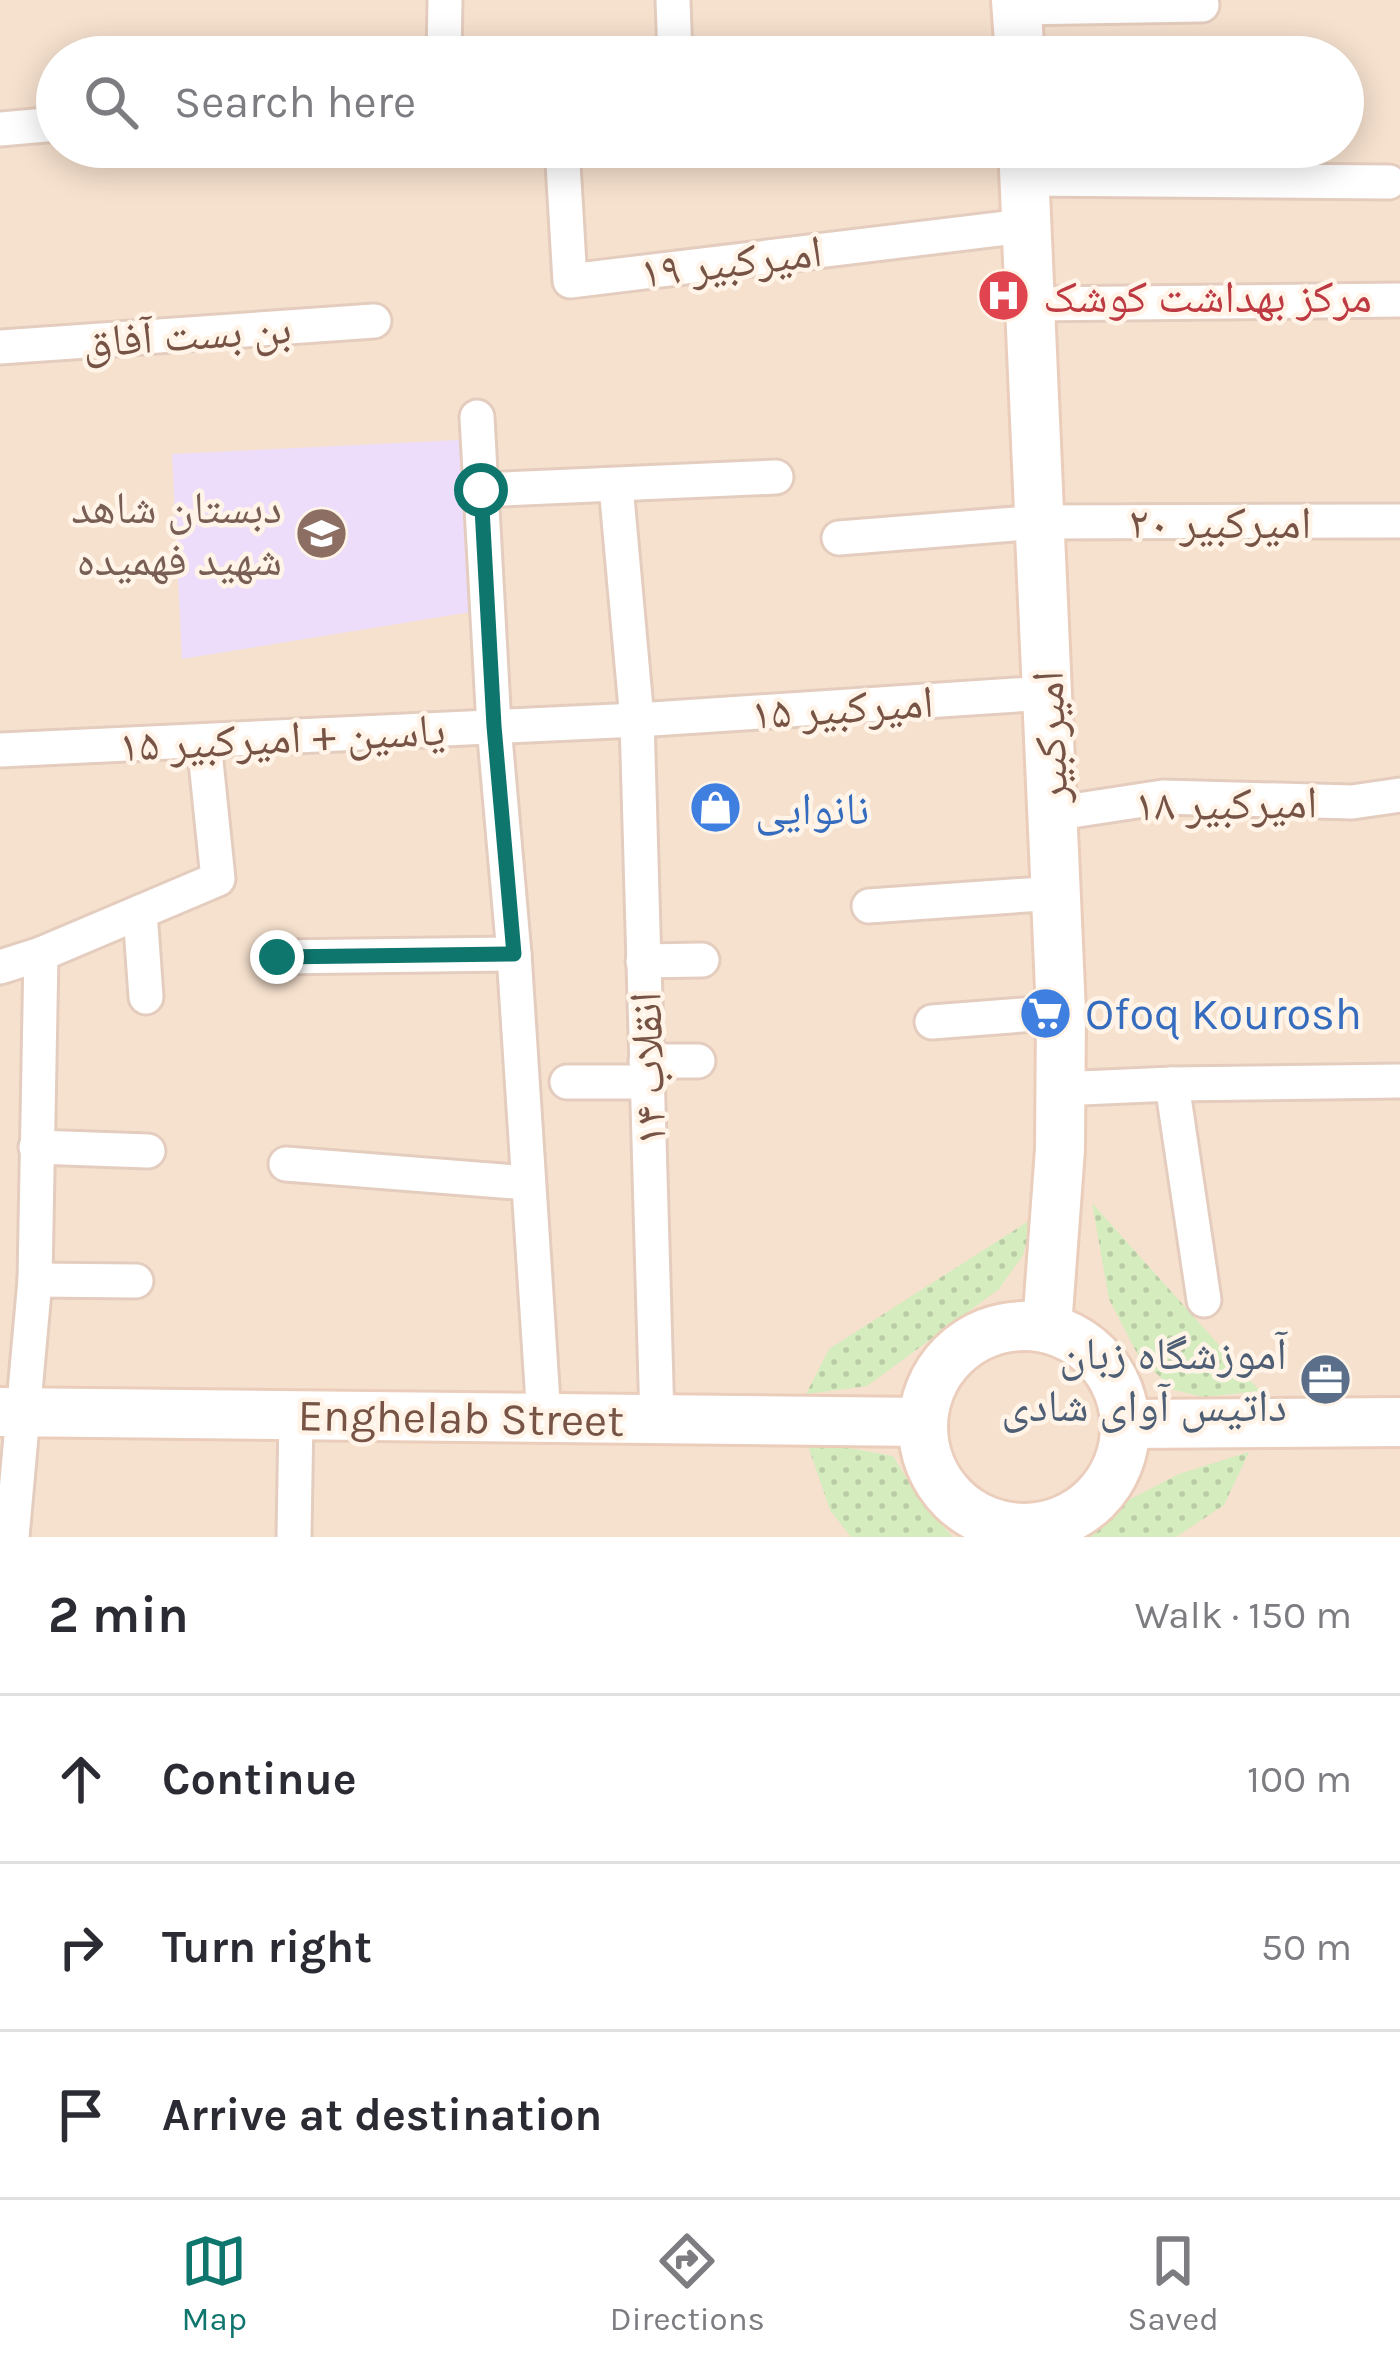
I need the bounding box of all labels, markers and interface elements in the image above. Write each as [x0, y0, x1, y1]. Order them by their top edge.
search box [36, 36, 1364, 168]
icon: search [78, 69, 144, 135]
text: Search here [174, 76, 416, 128]
street label: امیرکبیر ۱۹ [637, 225, 825, 299]
hospital icon: مرکز بهداشت کوشک [976, 268, 1032, 324]
place label: مرکز بهداشت کوشک [1043, 271, 1372, 323]
street label: بن بست آفاق [81, 302, 293, 369]
route start [454, 463, 508, 517]
place label: دبستان شاهد شهید فهمیده [71, 482, 282, 586]
street label: امیرکبیر ۲۰ [1129, 497, 1311, 549]
school or university icon: دبستان شاهد شهید فهمیده [293, 505, 349, 561]
street label: امیرکبیر [1022, 670, 1078, 805]
street label: امیرکبیر ۱۵ [749, 676, 935, 740]
street label: یاسین + امیرکبیر ۱۵ [117, 703, 447, 774]
street label: امیرکبیر ۱۸ [1134, 776, 1318, 832]
shop icon: نانوایی [688, 780, 744, 836]
place label: نانوایی [755, 783, 869, 836]
route end [250, 930, 304, 984]
supermarket icon: Ofoq Kourosh [1018, 985, 1074, 1041]
place label: Ofoq Kourosh [1085, 988, 1362, 1041]
street label: انقلاب ۱۴ [619, 991, 677, 1147]
place label: آموزشگاه زبان داتیس آوای شادی [1001, 1328, 1289, 1433]
office icon: آموزشگاه زبان داتیس آوای شادی [1298, 1351, 1354, 1407]
street label: Enghelab Street [297, 1389, 625, 1448]
text: 2 min [48, 1585, 189, 1645]
text: Walk · 150 m [1135, 1592, 1352, 1638]
icon: ahead [48, 1746, 114, 1812]
text: Continue [162, 1753, 357, 1805]
text: 100 m [1247, 1756, 1352, 1802]
icon: right [48, 1914, 114, 1980]
text: Turn right [162, 1921, 372, 1973]
text: 50 m [1261, 1924, 1352, 1970]
icon: arrive [48, 2082, 114, 2148]
text: Arrive at destination [162, 2089, 602, 2141]
tab: Map [181, 2228, 247, 2338]
tab: Directions [610, 2228, 765, 2338]
tab: Saved [1128, 2228, 1219, 2338]

